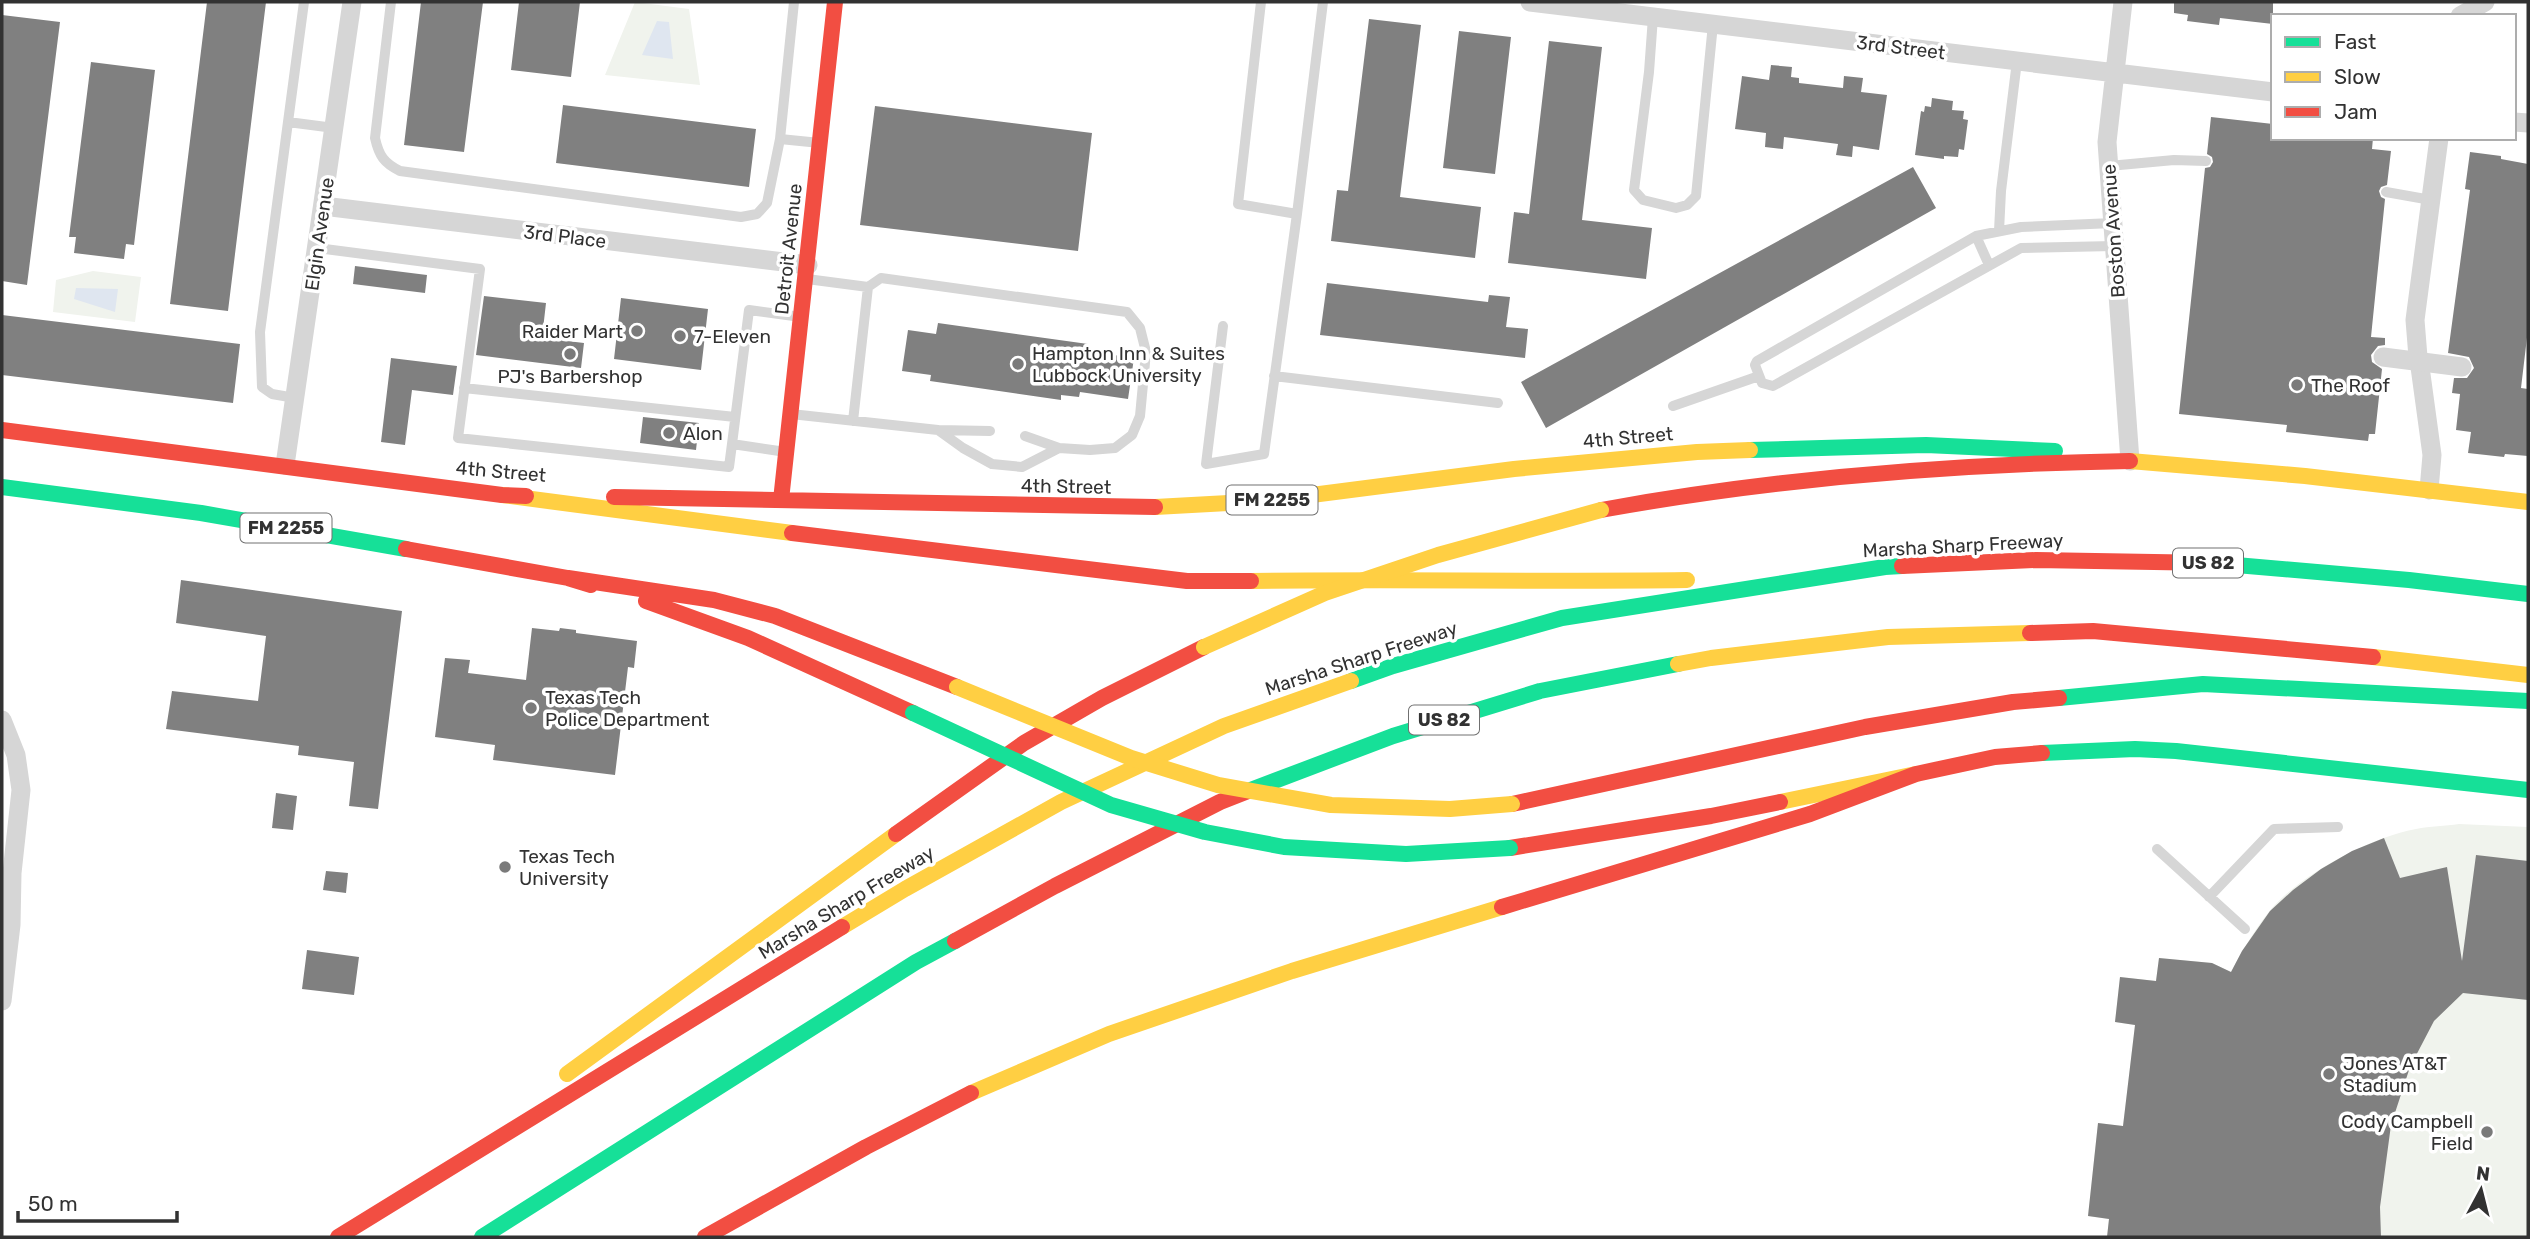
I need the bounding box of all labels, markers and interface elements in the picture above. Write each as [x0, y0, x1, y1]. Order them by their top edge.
legend [2271, 14, 2516, 140]
text: Fast [2334, 29, 2376, 54]
street label: 3rd Street [1855, 31, 1947, 64]
text: Slow [2334, 64, 2381, 89]
text: Jam [2334, 99, 2378, 124]
street label: Boston Avenue [2097, 163, 2130, 299]
street label: Elgin Avenue [300, 176, 339, 292]
street label: Detroit Avenue [770, 182, 807, 316]
street label: 3rd Place [522, 220, 607, 253]
place label: Raider Mart [522, 320, 624, 343]
marker: Raider Mart [629, 323, 645, 339]
place label: 7-Eleven [694, 325, 771, 348]
marker: 7-Eleven [672, 328, 688, 344]
place label: Hampton Inn & Suites Lubbock University [1032, 342, 1225, 387]
marker: PJ's Barbershop [562, 346, 578, 362]
marker: Hampton Inn & Suites Lubbock University [1010, 356, 1026, 372]
place label: PJ's Barbershop [497, 365, 643, 388]
place label: The Roof [2311, 374, 2391, 397]
marker: The Roof [2289, 377, 2305, 393]
place label: Alon [683, 422, 723, 445]
street label: 4th Street [1582, 422, 1675, 453]
marker: Alon [661, 425, 677, 441]
street label: 4th Street [455, 456, 548, 487]
street label: 4th Street [1021, 474, 1112, 499]
road number: FM 2255 [1226, 486, 1318, 514]
road number: FM 2255 [240, 514, 332, 542]
street label: Marsha Sharp Freeway [1862, 529, 2064, 562]
road number: US 82 [2173, 548, 2243, 578]
street label: Marsha Sharp Freeway [1262, 617, 1460, 700]
place label: Texas Tech Police Department [545, 686, 710, 731]
marker: Texas Tech Police Department [523, 700, 539, 716]
road number: US 82 [1409, 706, 1479, 734]
street label: Marsha Sharp Freeway [754, 841, 938, 964]
place label: Texas Tech University [519, 845, 615, 890]
marker: Texas Tech University [497, 859, 513, 875]
place label: Jones AT&T Stadium [2343, 1052, 2447, 1097]
marker: Jones AT&T Stadium [2321, 1066, 2337, 1082]
place label: Cody Campbell Field [2341, 1110, 2473, 1155]
marker: Cody Campbell Field [2479, 1124, 2495, 1140]
north arrow [2446, 1155, 2516, 1225]
text: N [2475, 1161, 2491, 1186]
scale bar [18, 1180, 177, 1224]
text: 50 m [28, 1191, 78, 1216]

